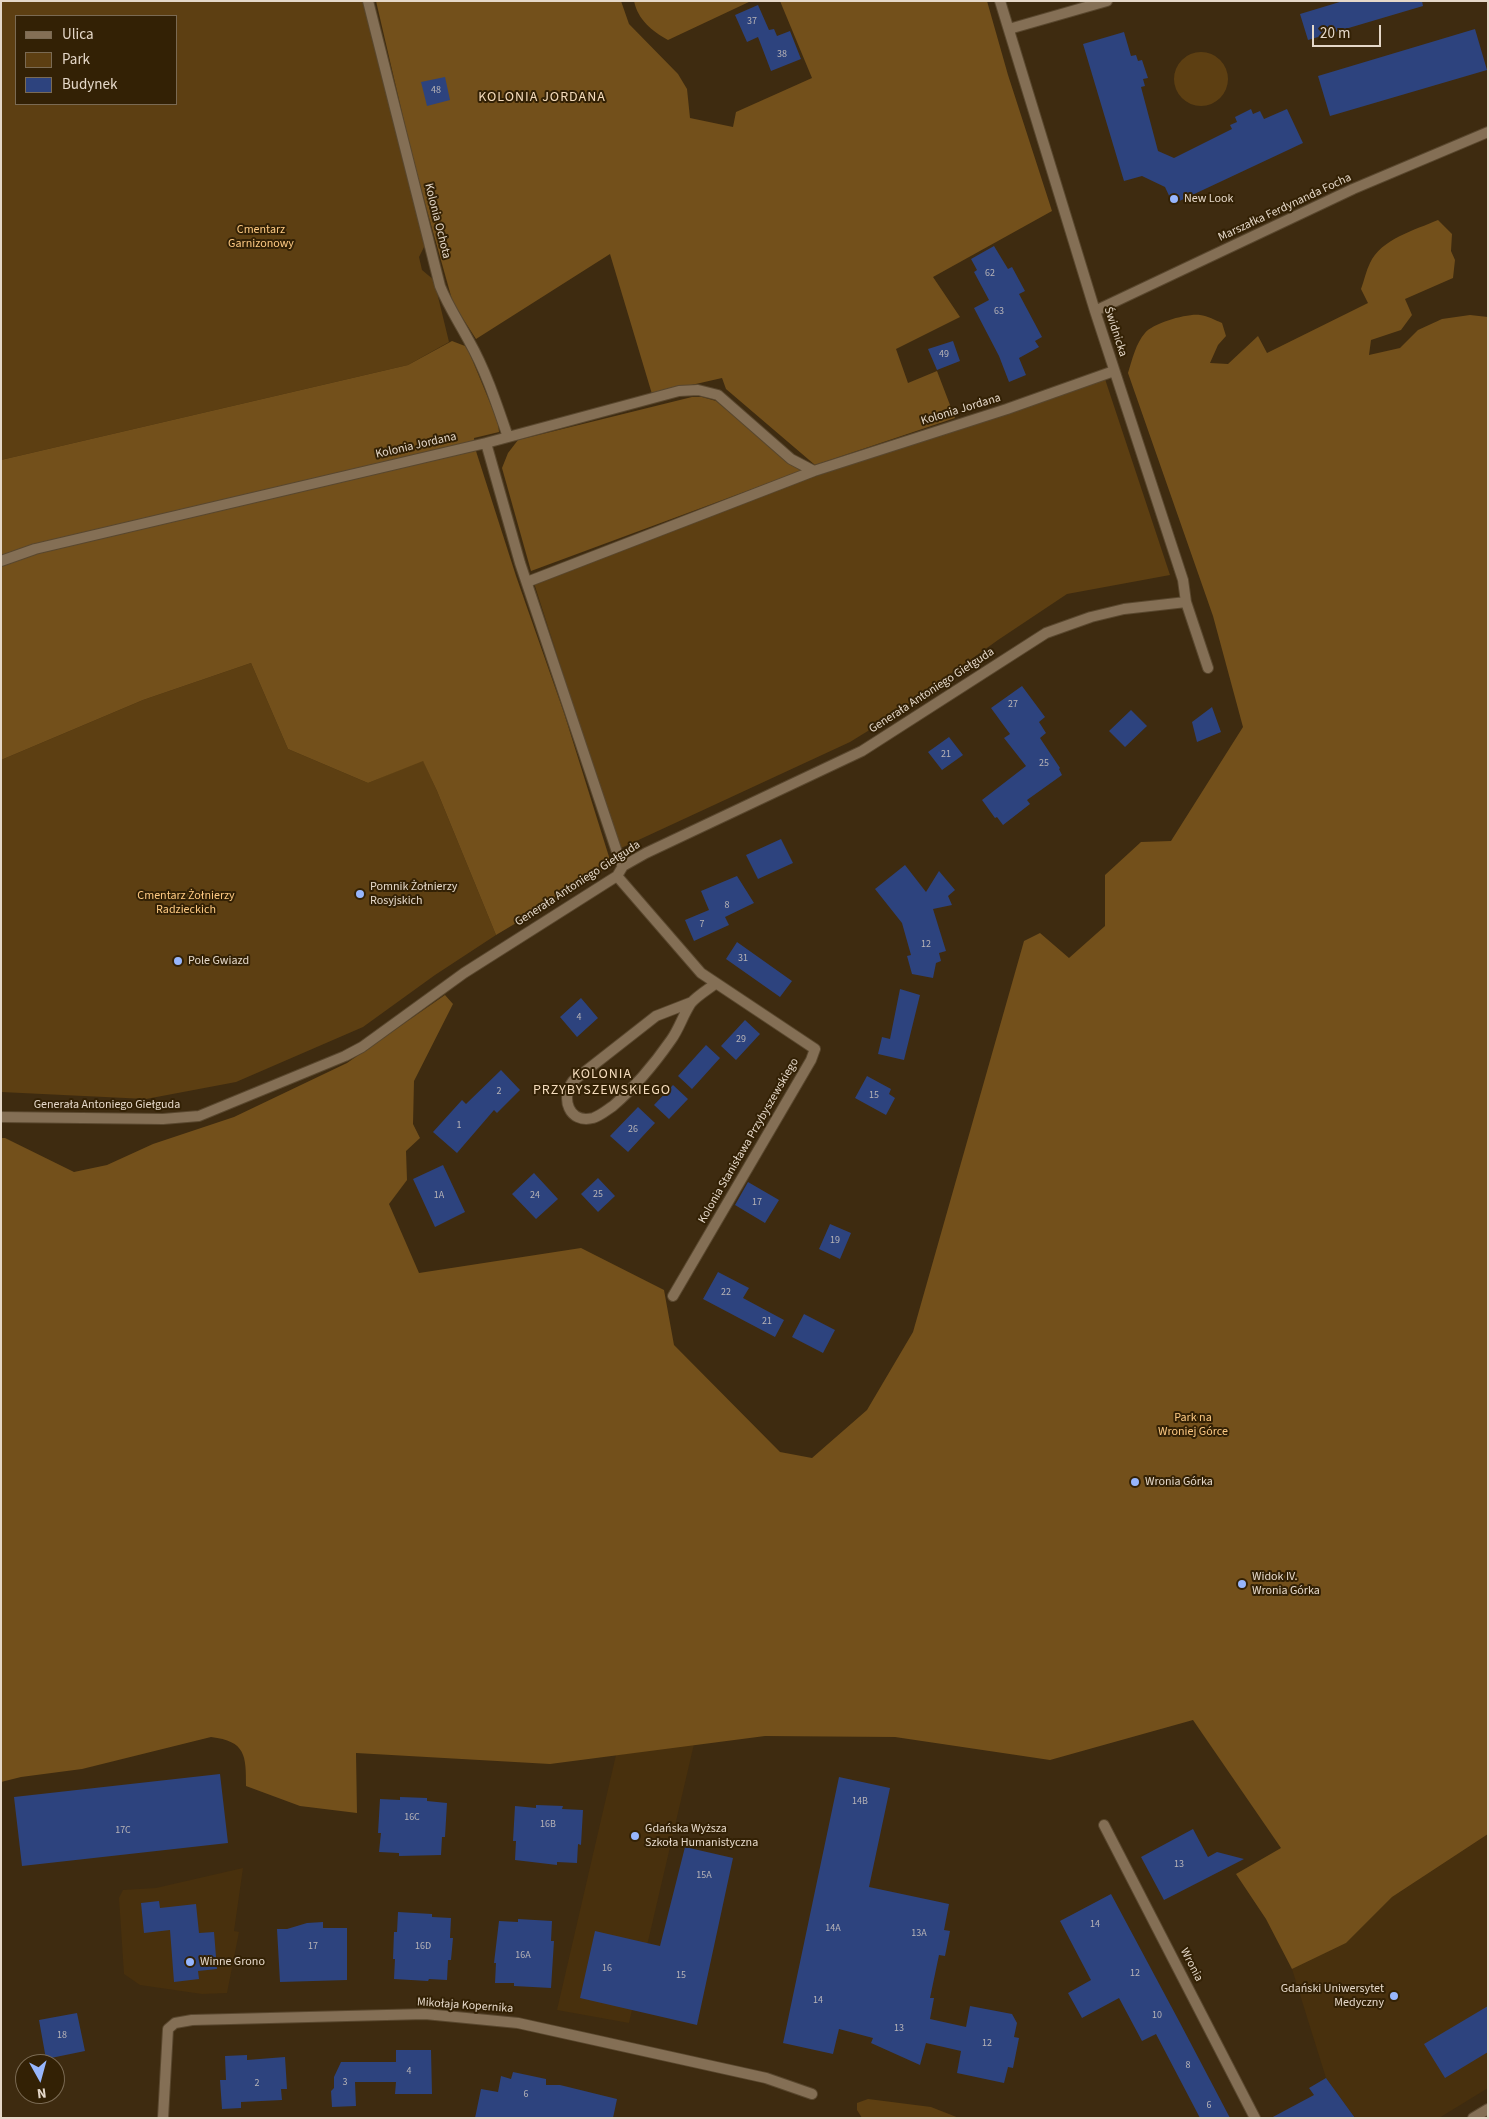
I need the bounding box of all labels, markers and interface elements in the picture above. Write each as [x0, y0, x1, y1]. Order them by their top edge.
legend [15, 15, 178, 105]
scale bar [1314, 15, 1383, 47]
house number: 37 [747, 16, 757, 28]
text: 20 m [1320, 23, 1350, 44]
text: Ulica [62, 24, 93, 45]
text: Park [62, 49, 90, 70]
house number: 38 [777, 49, 787, 61]
text: Budynek [62, 74, 117, 95]
house number: 48 [431, 85, 441, 97]
district label: KOLONIA JORDANA [476, 90, 608, 106]
street label: Marszałka Ferdynanda Focha [1216, 171, 1354, 245]
street label: Kolonia Ochota [421, 182, 453, 260]
place label: New Look [1184, 192, 1233, 206]
marker: New Look [1168, 193, 1180, 205]
park label: Cmentarz Garnizonowy [228, 223, 294, 251]
house number: 62 [985, 268, 995, 280]
street label: Świdnicka [1100, 305, 1130, 359]
house number: 63 [994, 306, 1004, 318]
house number: 49 [939, 349, 949, 361]
street label: Kolonia Jordana [919, 391, 1003, 429]
street label: Kolonia Jordana [374, 430, 458, 462]
street label: Generała Antoniego Giełguda [867, 645, 997, 737]
house number: 27 [1008, 699, 1018, 711]
house number: 21 [941, 749, 951, 761]
house number: 25 [1039, 758, 1049, 770]
street label: Generała Antoniego Giełguda [513, 838, 643, 930]
place label: Pomnik Żołnierzy Rosyjskich [370, 880, 457, 908]
marker: Pomnik Żołnierzy Rosyjskich [354, 888, 366, 900]
park label: Cmentarz Żołnierzy Radzieckich [137, 889, 235, 917]
house number: 8 [725, 900, 729, 912]
house number: 7 [700, 919, 704, 931]
house number: 12 [921, 939, 931, 951]
house number: 31 [738, 953, 748, 965]
place label: Pole Gwiazd [188, 954, 249, 968]
marker: Pole Gwiazd [172, 955, 184, 967]
house number: 4 [577, 1012, 581, 1024]
house number: 29 [736, 1034, 746, 1046]
street label: Kolonia Stanisława Przybyszewskiego [696, 1056, 802, 1226]
district label: KOLONIA PRZYBYSZEWSKIEGO [531, 1067, 673, 1100]
house number: 2 [497, 1086, 501, 1098]
house number: 15 [869, 1090, 879, 1102]
street label: Generała Antoniego Giełguda [34, 1098, 180, 1112]
house number: 1 [457, 1120, 461, 1132]
house number: 26 [628, 1124, 638, 1136]
house number: 25 [593, 1189, 603, 1201]
house number: 1A [434, 1190, 444, 1202]
house number: 24 [530, 1190, 540, 1202]
house number: 17 [752, 1197, 762, 1209]
house number: 19 [830, 1235, 840, 1247]
house number: 22 [721, 1287, 731, 1299]
house number: 21 [762, 1316, 772, 1328]
park label: Park na Wroniej Górce [1158, 1411, 1228, 1439]
place label: Wronia Górka [1145, 1475, 1213, 1489]
marker: Wronia Górka [1129, 1476, 1141, 1488]
place label: Widok IV. Wronia Górka [1252, 1570, 1320, 1598]
marker: Widok IV. Wronia Górka [1236, 1578, 1248, 1590]
house number: 14B [852, 1796, 868, 1808]
house number: 16C [404, 1812, 420, 1824]
house number: 16B [540, 1819, 556, 1831]
place label: Gdańska Wyższa Szkoła Humanistyczna [645, 1822, 758, 1850]
house number: 17C [115, 1825, 131, 1837]
marker: Gdańska Wyższa Szkoła Humanistyczna [629, 1830, 641, 1842]
house number: 13 [1174, 1859, 1184, 1871]
house number: 15A [696, 1870, 712, 1882]
house number: 14 [1090, 1919, 1100, 1931]
house number: 14A [825, 1923, 841, 1935]
house number: 13A [911, 1928, 927, 1940]
house number: 17 [308, 1941, 318, 1953]
house number: 16D [415, 1941, 431, 1953]
street label: Wronia [1177, 1946, 1205, 1984]
house number: 16A [515, 1950, 531, 1962]
place label: Winne Grono [200, 1955, 265, 1969]
marker: Winne Grono [184, 1956, 196, 1968]
house number: 16 [602, 1963, 612, 1975]
house number: 12 [1130, 1968, 1140, 1980]
house number: 15 [676, 1970, 686, 1982]
place label: Gdański Uniwersytet Medyczny [1281, 1982, 1384, 2010]
marker: Gdański Uniwersytet Medyczny [1388, 1990, 1400, 2002]
street label: Mikołaja Kopernika [416, 1995, 514, 2017]
house number: 14 [813, 1995, 823, 2007]
house number: 10 [1152, 2010, 1162, 2022]
house number: 13 [894, 2023, 904, 2035]
house number: 18 [57, 2030, 67, 2042]
house number: 12 [982, 2038, 992, 2050]
north arrow [15, 2054, 65, 2104]
house number: 8 [1186, 2060, 1190, 2072]
house number: 4 [407, 2066, 411, 2078]
house number: 3 [343, 2077, 347, 2089]
house number: 2 [255, 2078, 259, 2090]
text: N [36, 2082, 48, 2103]
house number: 6 [524, 2089, 528, 2101]
house number: 6 [1207, 2100, 1211, 2112]

